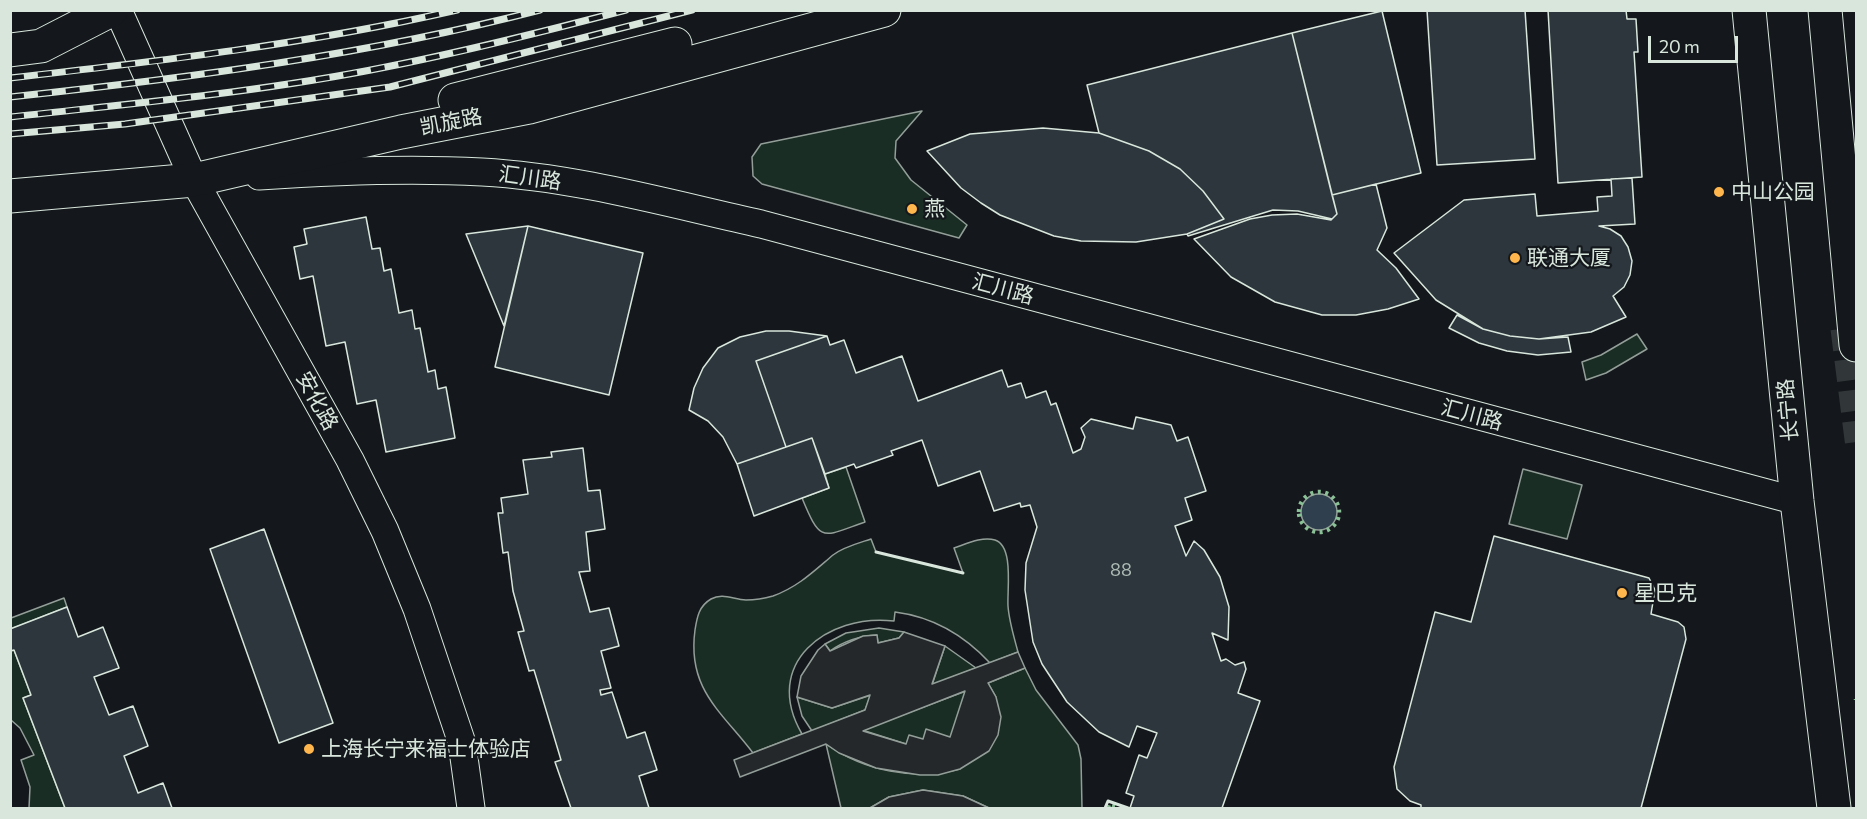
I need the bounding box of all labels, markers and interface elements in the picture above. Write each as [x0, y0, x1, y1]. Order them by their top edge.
scale bar [1651, 24, 1741, 62]
text: 20 m [1659, 35, 1700, 57]
street label: 凯旋路 [418, 104, 484, 140]
street label: 汇川路 [497, 161, 563, 195]
place label: 中山公园 [1731, 179, 1815, 205]
marker: 中山公园 [1712, 185, 1726, 199]
place label: 燕 [924, 196, 945, 222]
marker: 燕 [905, 202, 919, 216]
place label: 联通大厦 [1527, 245, 1611, 271]
marker: 联通大厦 [1508, 251, 1522, 265]
street label: 汇川路 [969, 269, 1037, 309]
street label: 安化路 [291, 367, 343, 435]
street label: 长宁路 [1773, 378, 1803, 442]
street label: 汇川路 [1438, 395, 1506, 435]
house number: 88 [1110, 559, 1132, 581]
place label: 星巴克 [1634, 580, 1697, 606]
marker: 星巴克 [1615, 586, 1629, 600]
place label: 上海长宁来福士体验店 [321, 736, 531, 762]
marker: 上海长宁来福士体验店 [302, 742, 316, 756]

